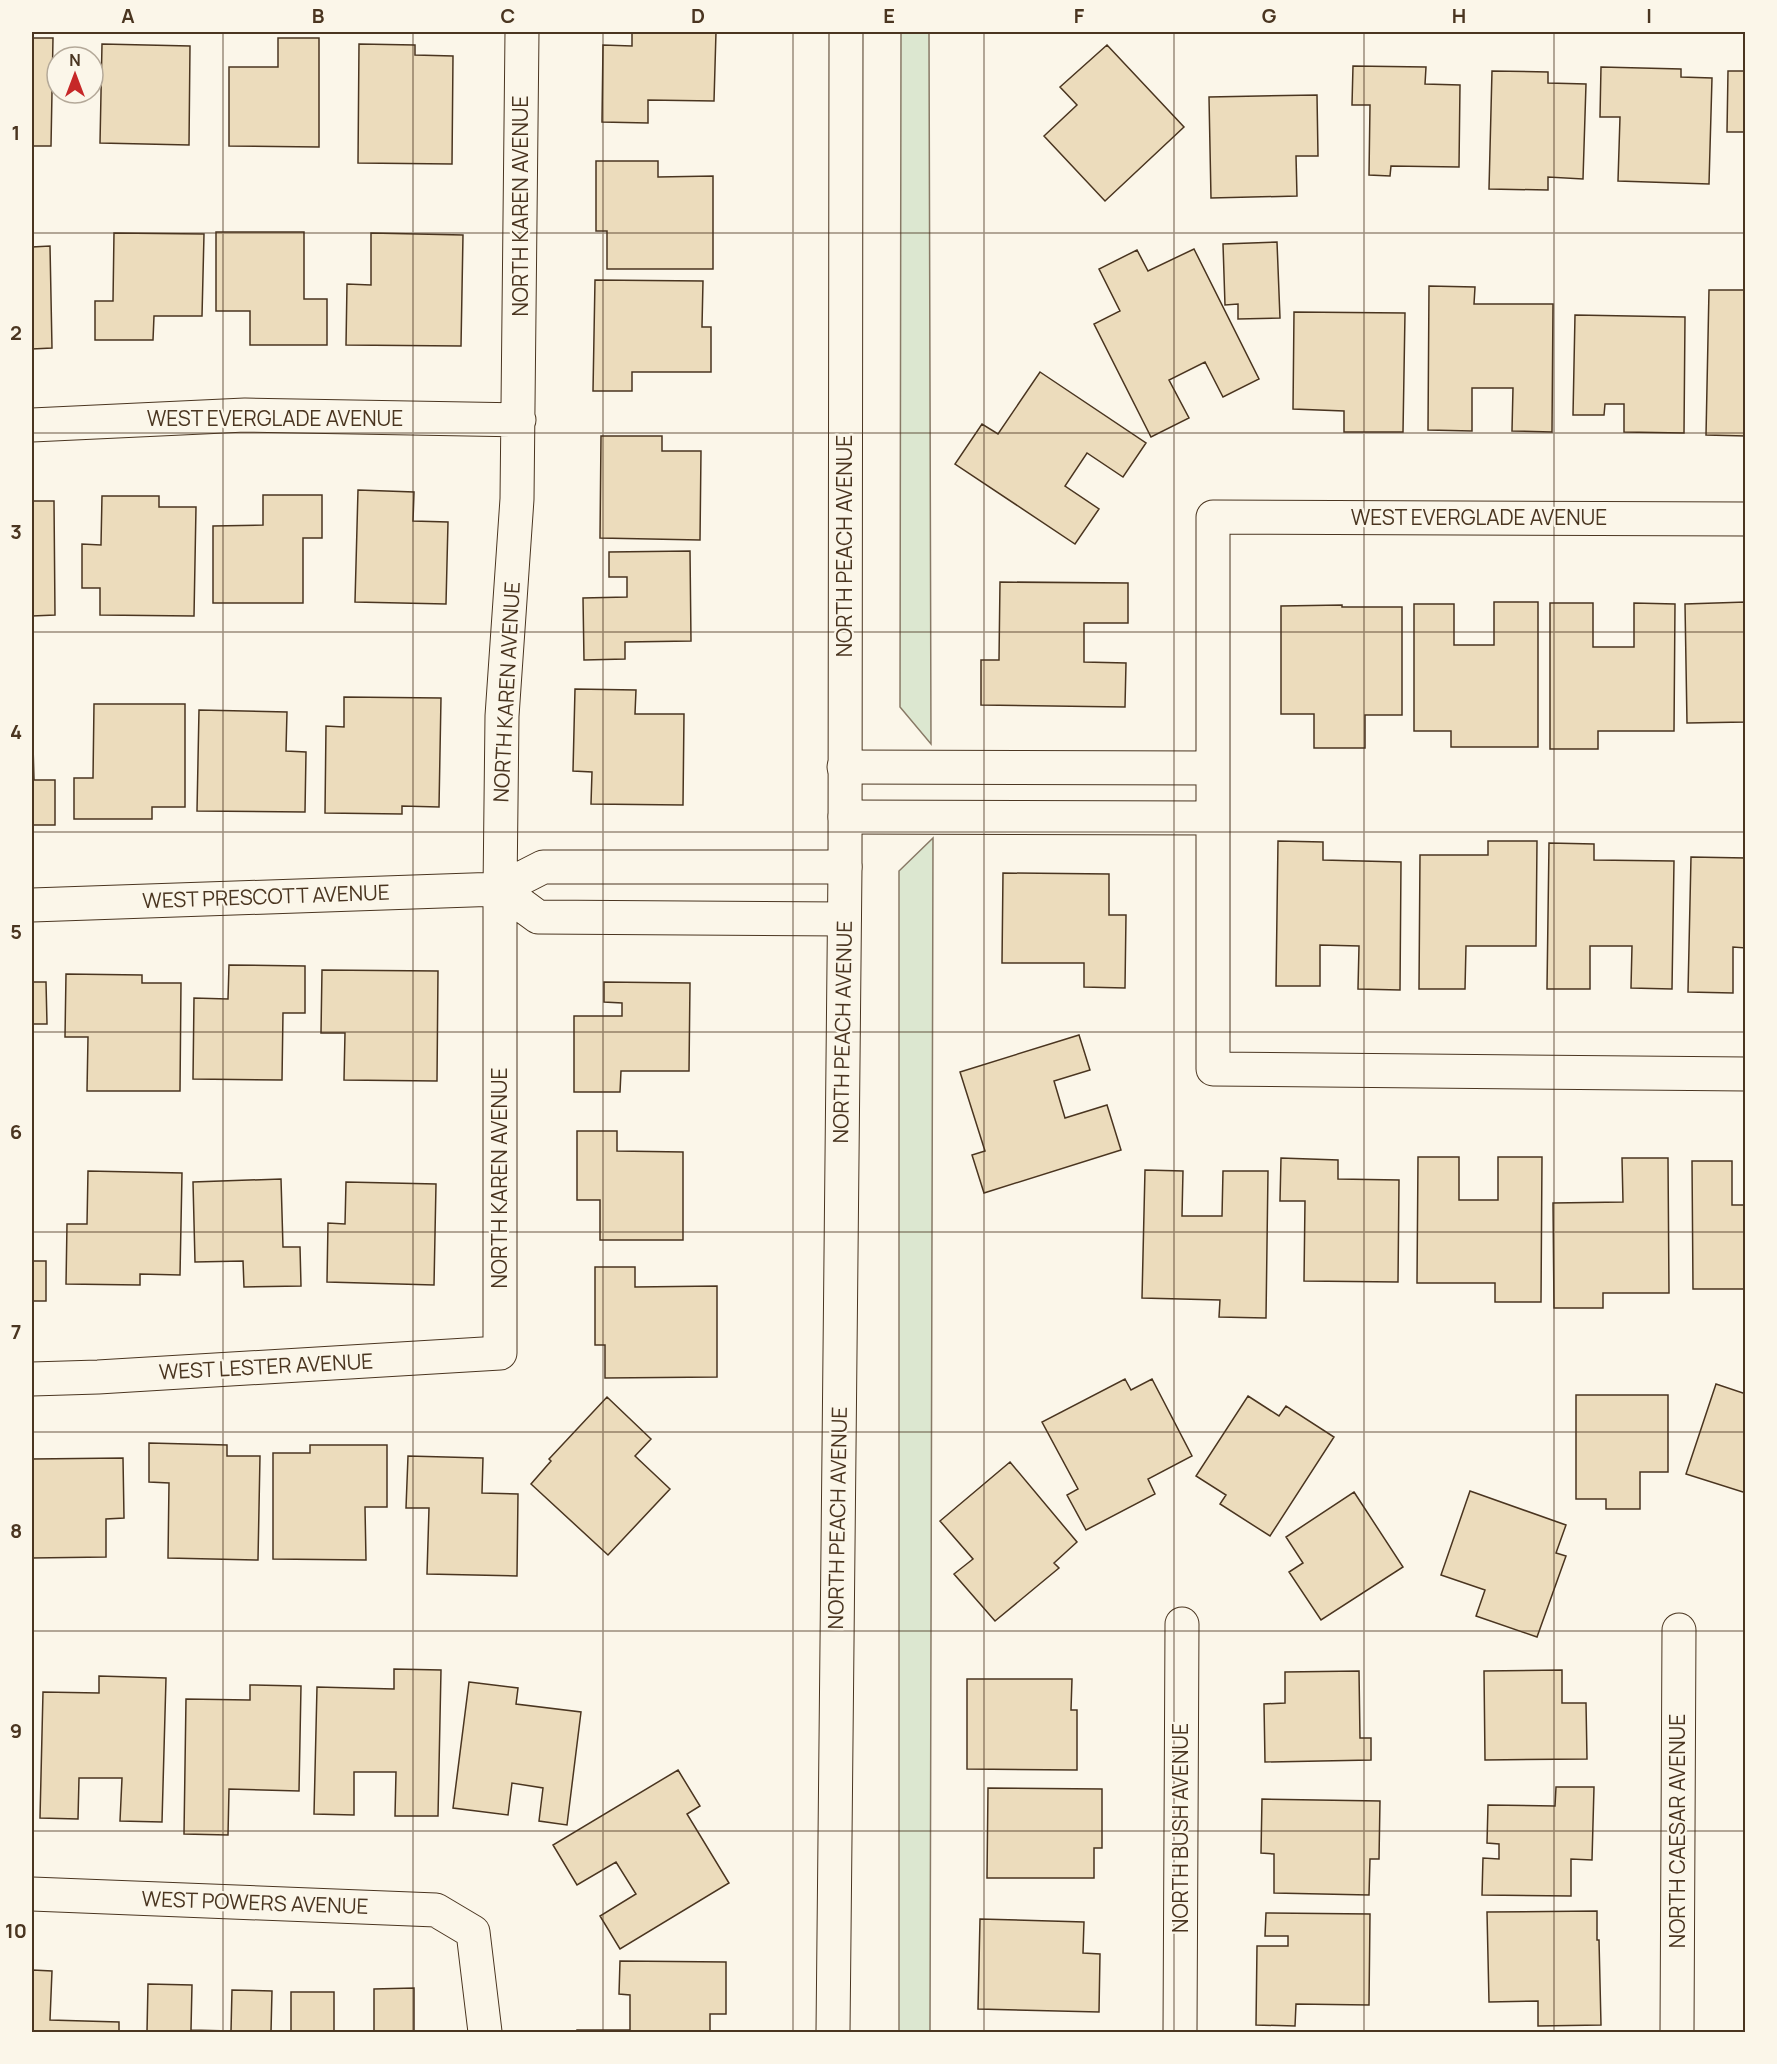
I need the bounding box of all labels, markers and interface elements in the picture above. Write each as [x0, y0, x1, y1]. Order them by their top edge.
text: A [121, 2, 135, 29]
text: B [312, 2, 325, 29]
text: C [501, 2, 515, 29]
text: D [691, 2, 705, 29]
text: E [883, 2, 895, 29]
text: F [1074, 2, 1085, 29]
text: G [1262, 2, 1277, 29]
text: H [1452, 2, 1466, 29]
text: I [1646, 2, 1652, 29]
north arrow [45, 45, 105, 105]
text: N [69, 49, 81, 71]
street label: NORTH KAREN AVENUE [506, 95, 534, 317]
text: 1 [12, 119, 20, 146]
text: 2 [10, 319, 22, 346]
street label: WEST EVERGLADE AVENUE [147, 404, 403, 432]
street label: NORTH PEACH AVENUE [830, 435, 858, 657]
street label: WEST EVERGLADE AVENUE [1351, 503, 1607, 531]
text: 3 [10, 518, 22, 545]
street label: NORTH KAREN AVENUE [486, 581, 526, 803]
text: 4 [10, 718, 22, 745]
street label: WEST PRESCOTT AVENUE [142, 878, 390, 914]
text: 5 [10, 918, 22, 945]
street label: NORTH PEACH AVENUE [826, 920, 858, 1144]
street label: NORTH KAREN AVENUE [485, 1067, 513, 1289]
text: 6 [10, 1118, 22, 1145]
text: 7 [11, 1318, 21, 1345]
street label: WEST LESTER AVENUE [158, 1346, 374, 1386]
street label: NORTH PEACH AVENUE [821, 1406, 853, 1630]
text: 8 [10, 1517, 22, 1544]
street label: NORTH CAESAR AVENUE [1663, 1714, 1691, 1948]
text: 9 [10, 1717, 22, 1744]
street label: NORTH BUSH AVENUE [1166, 1723, 1194, 1933]
street label: WEST POWERS AVENUE [141, 1884, 369, 1920]
text: 10 [5, 1917, 27, 1944]

